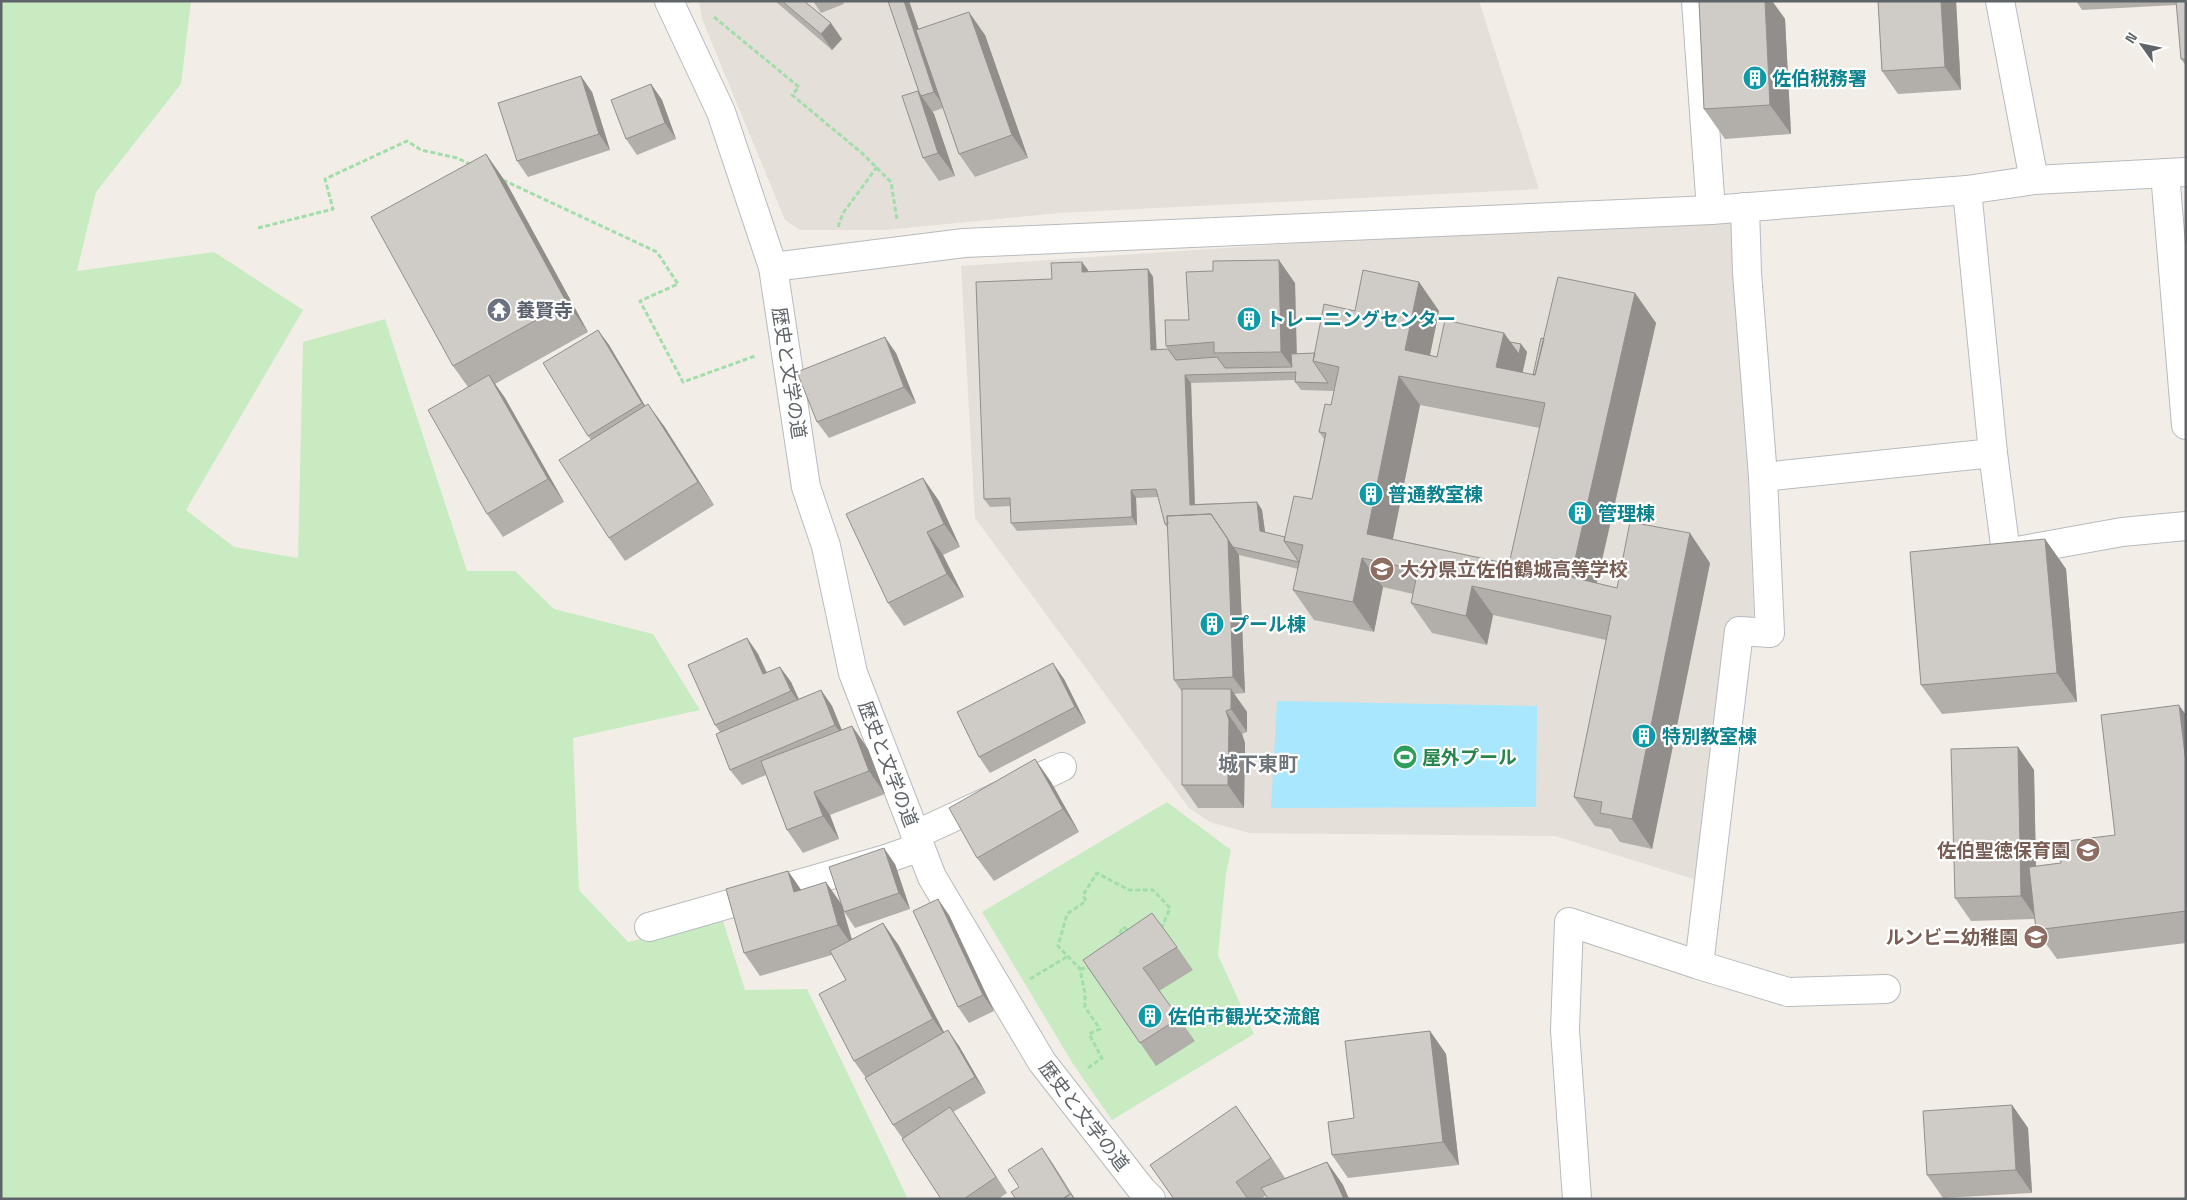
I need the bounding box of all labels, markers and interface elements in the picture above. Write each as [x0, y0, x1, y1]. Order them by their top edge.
north arrow [2117, 20, 2167, 70]
text: N [2121, 29, 2141, 47]
building icon: 佐伯税務署 [1742, 65, 1768, 91]
place label: 佐伯税務署 [1772, 66, 1867, 91]
temple icon: 養賢寺 [486, 297, 512, 323]
place label: 養賢寺 [516, 298, 573, 323]
street label: 歴史と文学の道 [766, 305, 812, 441]
building icon: トレーニングセンター [1236, 306, 1262, 332]
place label: トレーニングセンター [1266, 307, 1456, 332]
building icon: 普通教室棟 [1358, 481, 1384, 507]
place label: 普通教室棟 [1388, 482, 1483, 507]
building icon: 管理棟 [1567, 500, 1593, 526]
place label: 管理棟 [1598, 501, 1655, 526]
school or university icon: 大分県立佐伯鶴城高等学校 [1369, 556, 1395, 582]
place label: 大分県立佐伯鶴城高等学校 [1400, 557, 1628, 582]
building icon: プール棟 [1199, 611, 1225, 637]
place label: プール棟 [1230, 612, 1306, 637]
street label: 歴史と文学の道 [852, 697, 924, 831]
building icon: 特別教室棟 [1631, 723, 1657, 749]
place label: 特別教室棟 [1662, 724, 1757, 749]
sports icon: 屋外プール [1392, 744, 1418, 770]
place label: 屋外プール [1422, 745, 1517, 770]
district label: 城下東町 [1218, 751, 1298, 777]
school or university icon: 佐伯聖徳保育園 [2075, 837, 2101, 863]
place label: 佐伯聖徳保育園 [1937, 838, 2070, 863]
school or university icon: ルンビニ幼稚園 [2023, 924, 2049, 950]
place label: ルンビニ幼稚園 [1885, 925, 2018, 950]
building icon: 佐伯市観光交流館 [1137, 1003, 1163, 1029]
place label: 佐伯市観光交流館 [1168, 1004, 1320, 1029]
street label: 歴史と文学の道 [1033, 1056, 1135, 1176]

